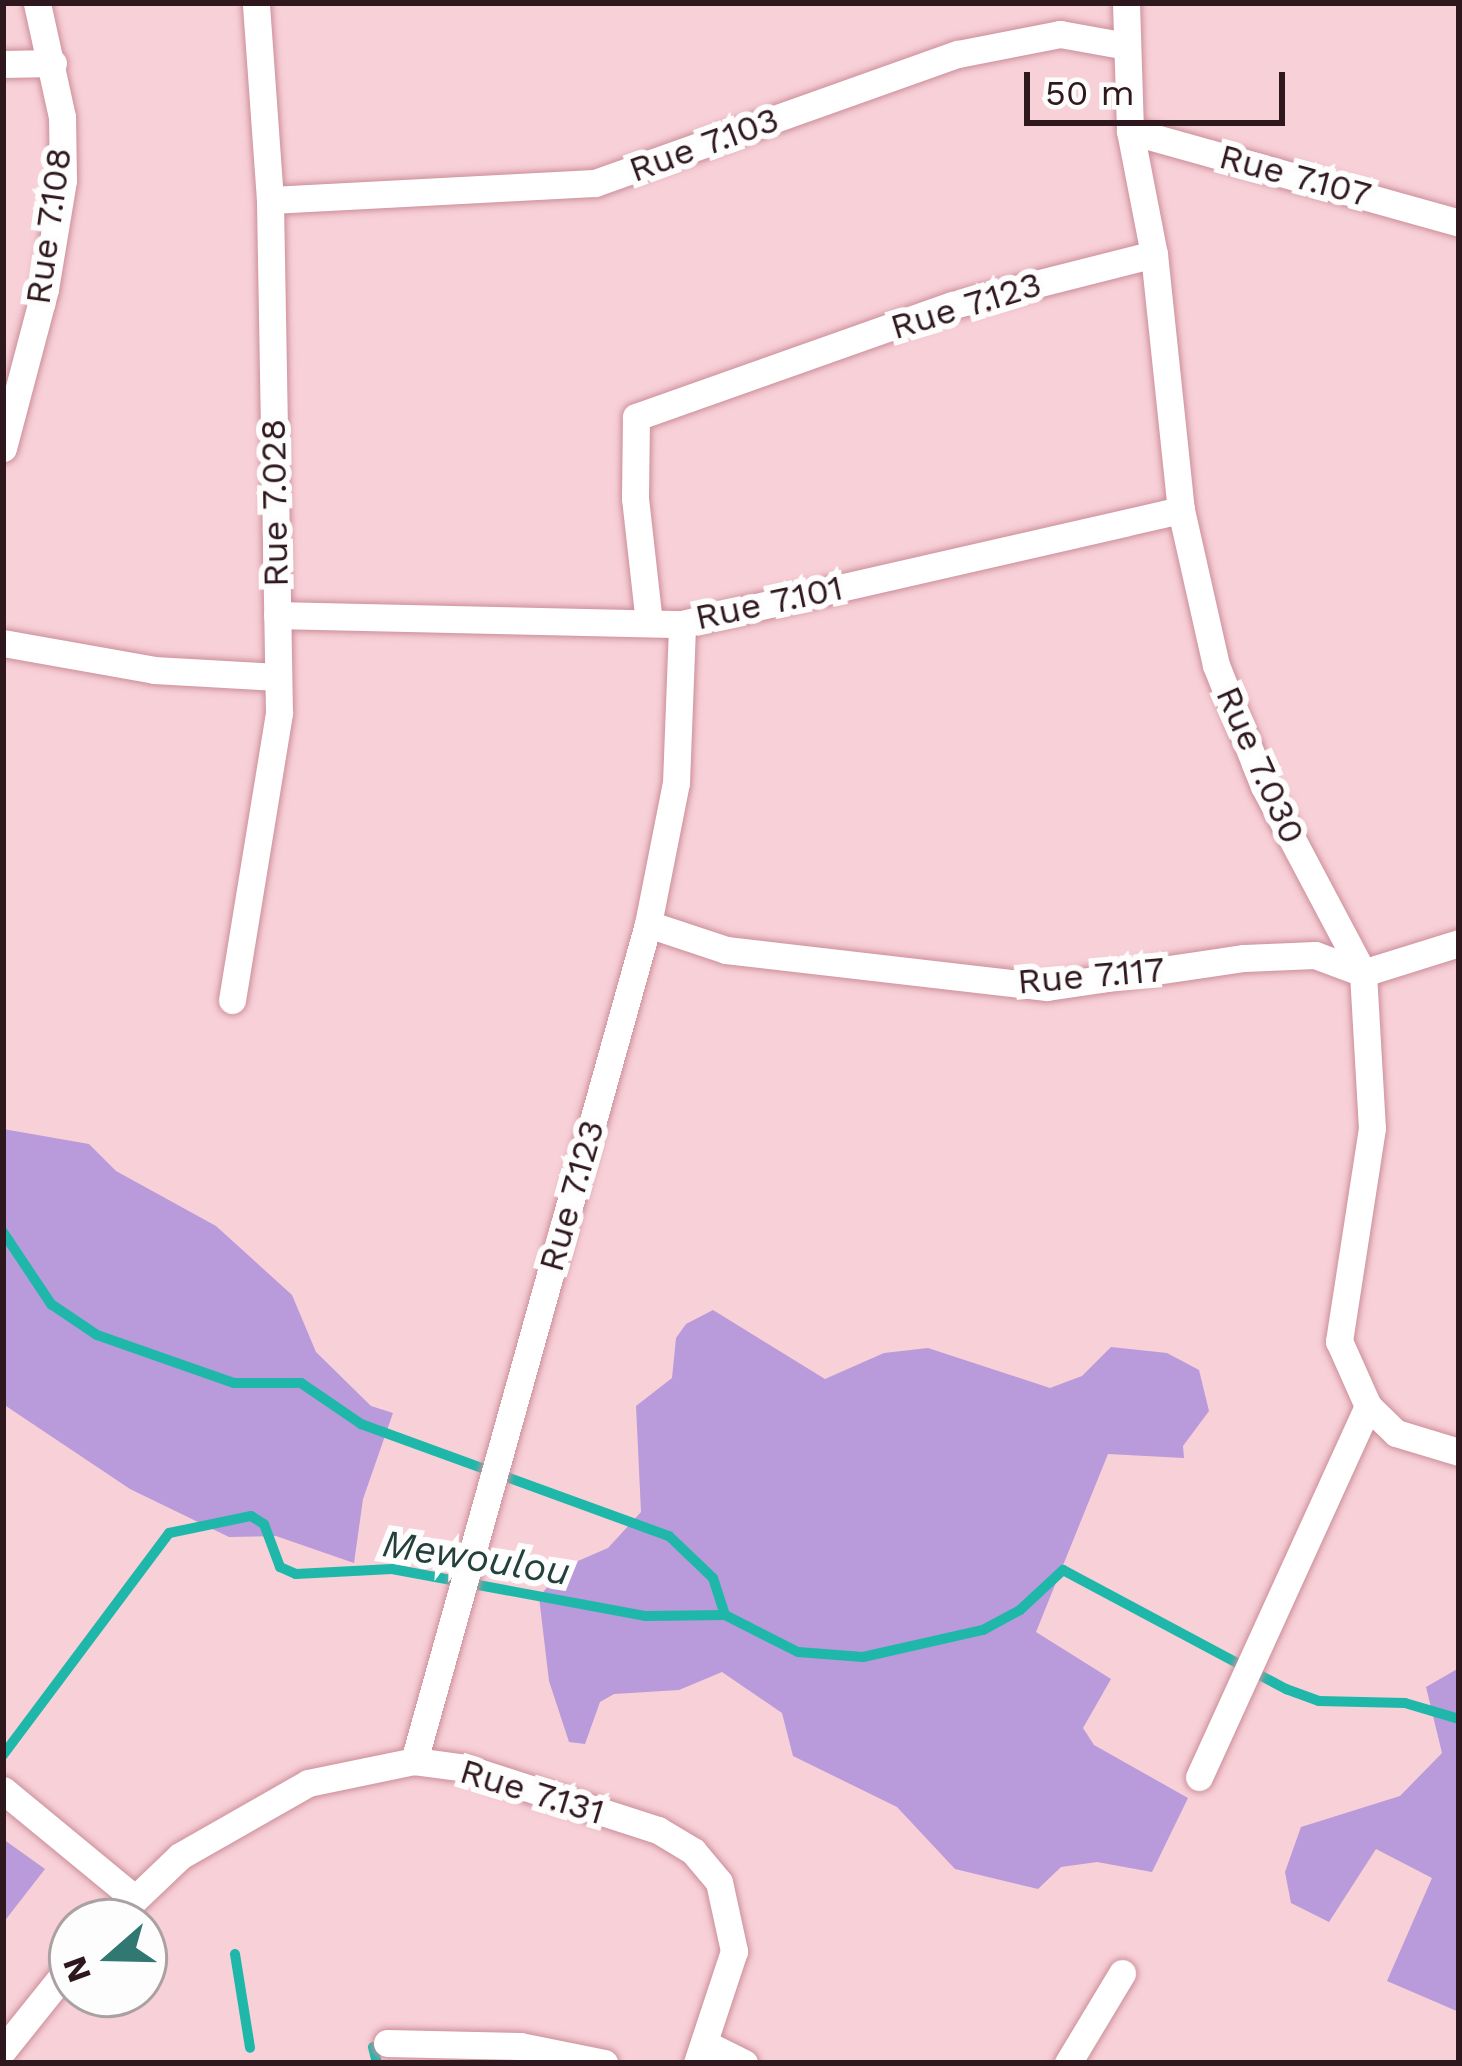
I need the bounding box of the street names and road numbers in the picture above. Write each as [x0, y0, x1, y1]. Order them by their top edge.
street label: Rue 7.103 [623, 98, 785, 192]
street label: Rue 7.107 [1214, 135, 1376, 217]
street label: Rue 7.108 [17, 144, 81, 308]
street label: Rue 7.123 [885, 262, 1047, 350]
street label: Rue 7.028 [252, 418, 298, 588]
street label: Rue 7.101 [690, 566, 848, 640]
street label: Rue 7.030 [1206, 679, 1314, 851]
street label: Rue 7.117 [1015, 948, 1167, 1004]
street label: Rue 7.123 [530, 1115, 614, 1277]
street label: Rue 7.131 [454, 1749, 610, 1835]

